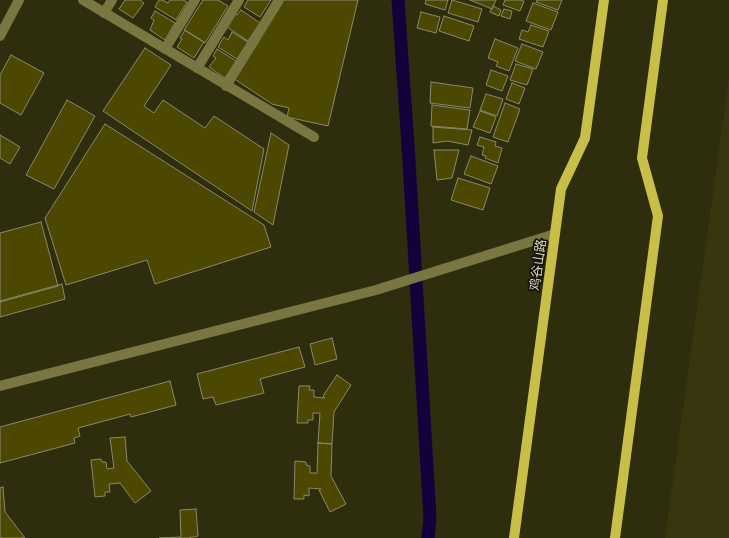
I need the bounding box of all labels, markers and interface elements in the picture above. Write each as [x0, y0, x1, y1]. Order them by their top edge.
street label: 鸡谷山路 [527, 238, 549, 292]

